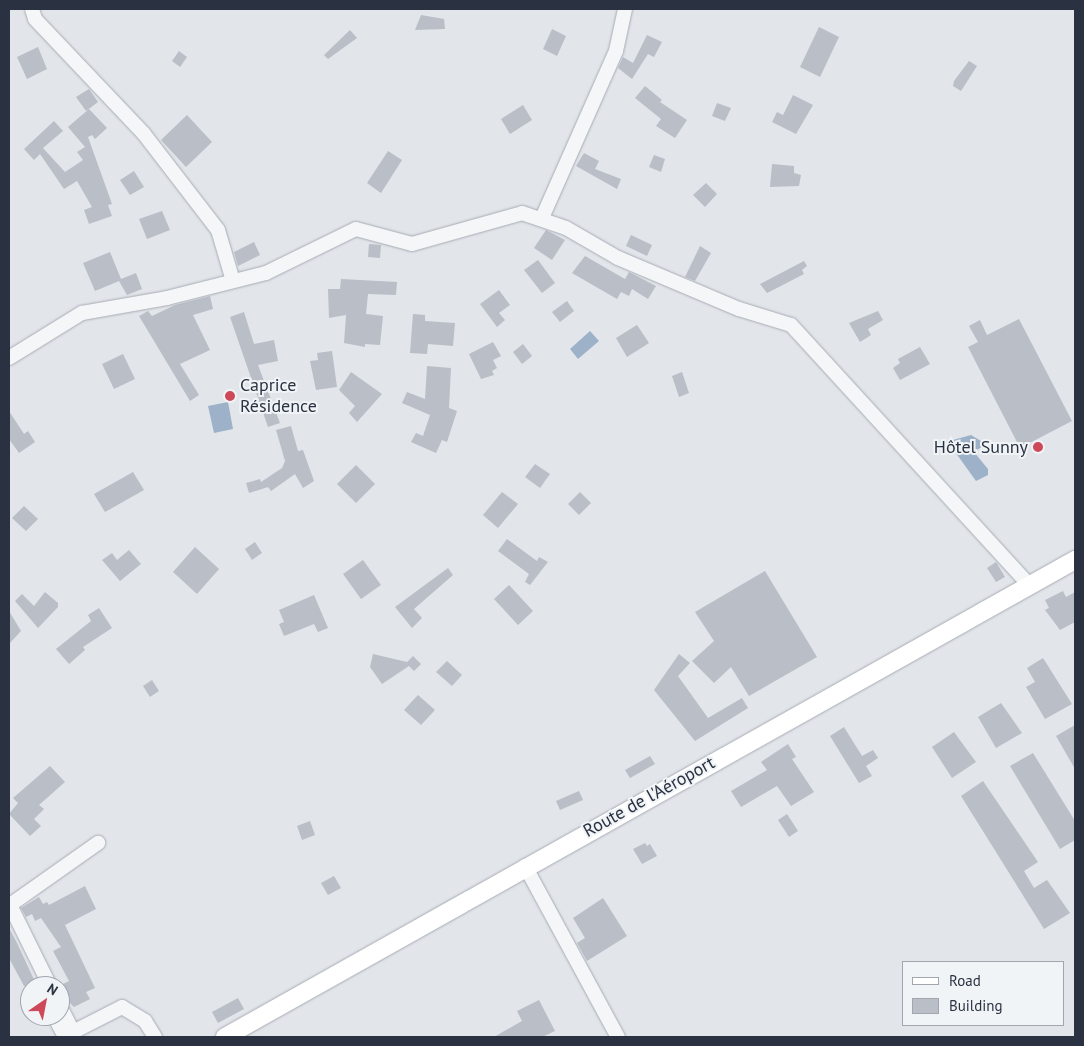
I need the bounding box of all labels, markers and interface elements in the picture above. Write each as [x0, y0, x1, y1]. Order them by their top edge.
place label: Caprice Résidence [240, 375, 317, 418]
marker: Caprice Résidence [224, 390, 236, 402]
place label: Hôtel Sunny [934, 436, 1028, 458]
marker: Hôtel Sunny [1032, 441, 1044, 453]
street label: Route de l'Aéroport [579, 752, 719, 842]
legend [902, 961, 1064, 1026]
text: Road [949, 971, 981, 990]
north arrow [20, 976, 70, 1026]
text: N [44, 979, 61, 999]
text: Building [949, 996, 1003, 1015]

